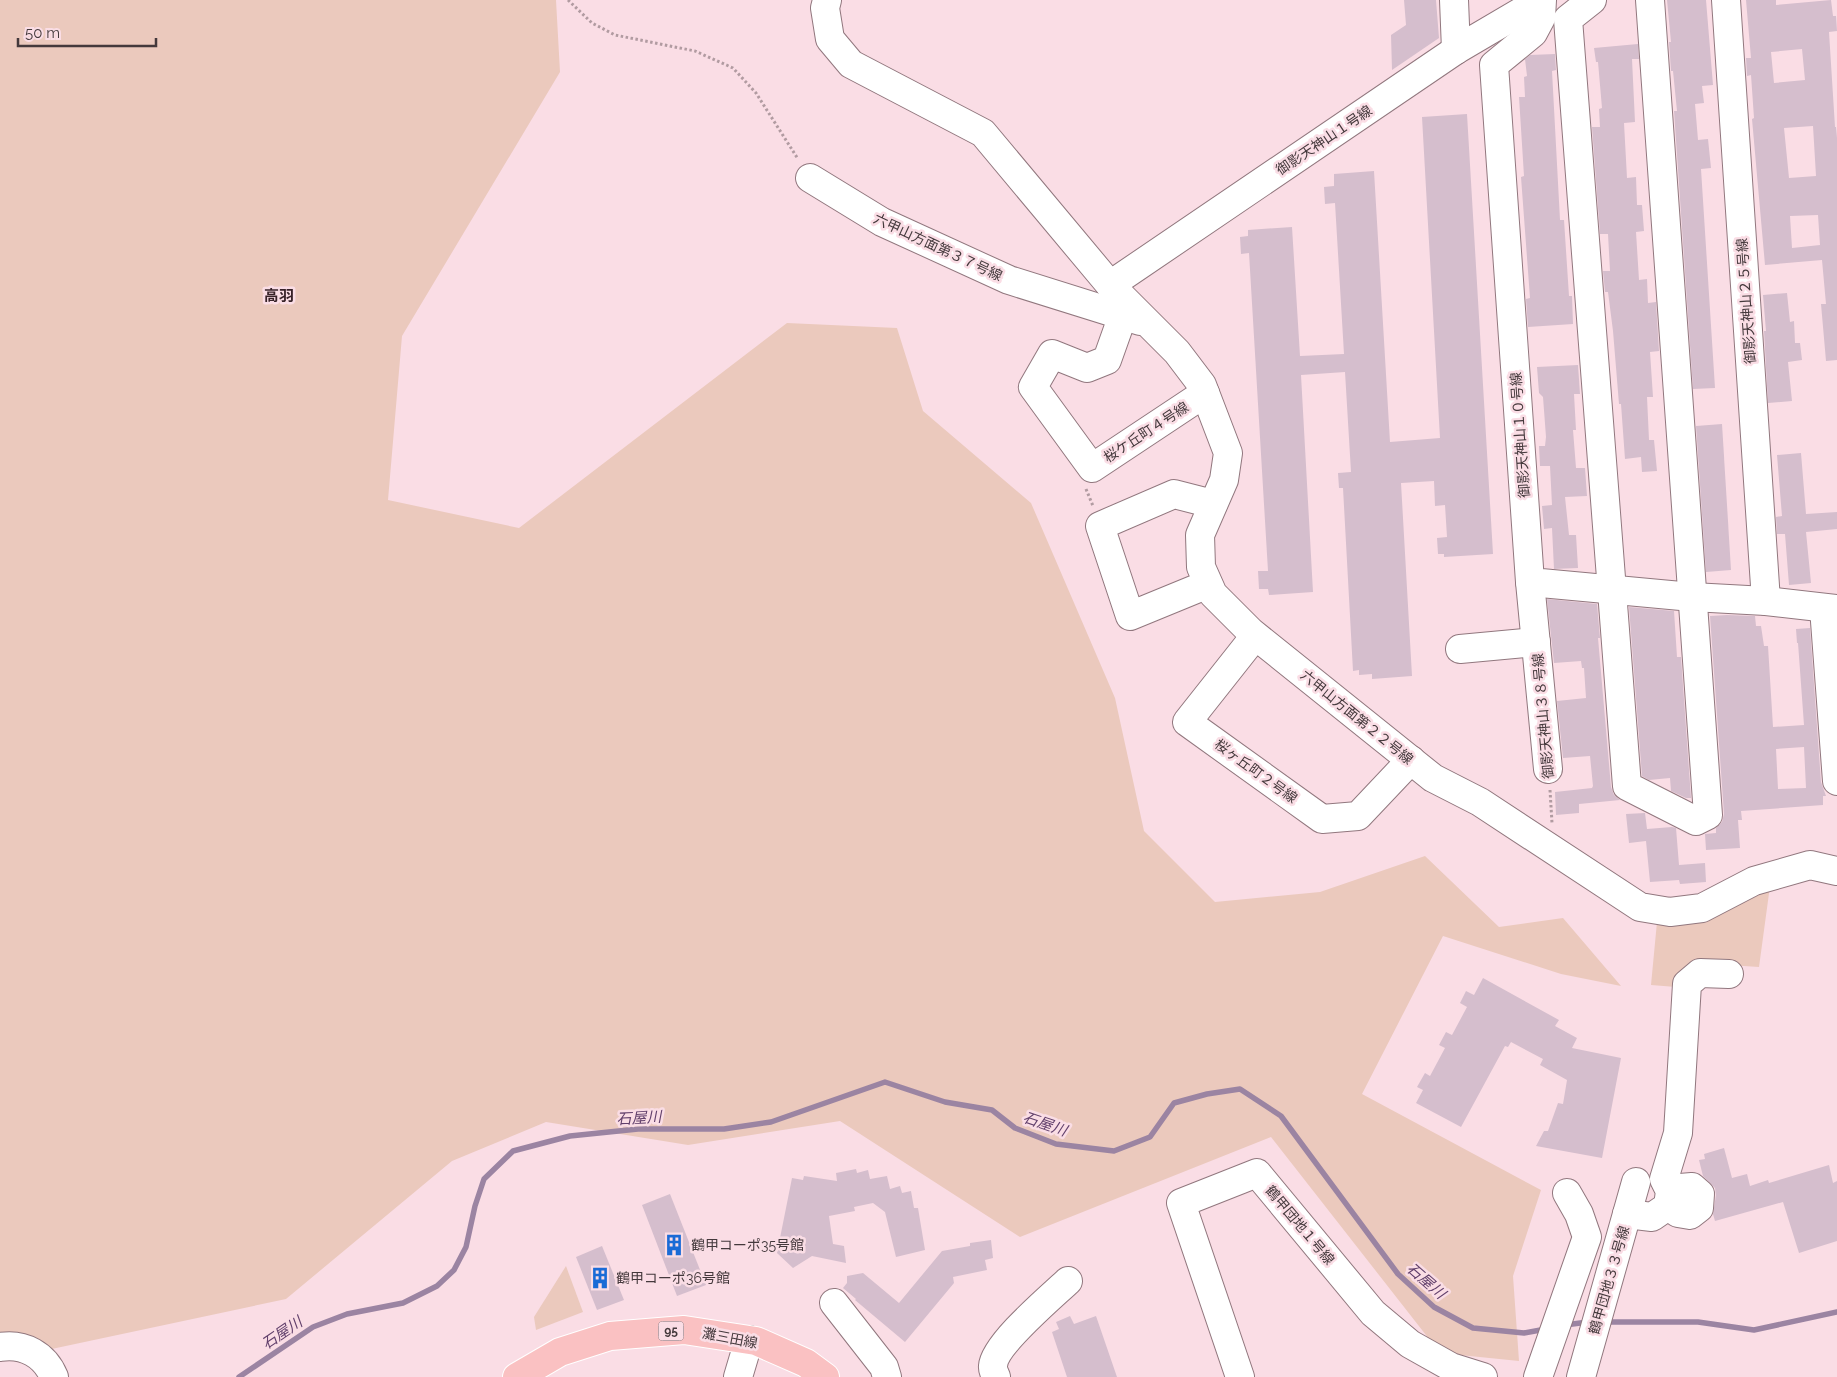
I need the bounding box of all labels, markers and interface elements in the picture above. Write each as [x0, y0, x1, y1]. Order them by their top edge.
scale bar [18, 15, 155, 47]
text: 50 m [25, 24, 60, 42]
street label: 御影天神山１号線 [1273, 102, 1375, 178]
street label: 六甲山方面第３７号線 [871, 210, 1005, 284]
street label: 御影天神山２５号線 [1734, 238, 1758, 364]
district label: 高羽 [264, 287, 294, 305]
street label: 御影天神山１０号線 [1508, 372, 1532, 498]
street label: 桜ケ丘町４号線 [1101, 399, 1191, 465]
street label: 御影天神山３８号線 [1530, 653, 1556, 779]
street label: 六甲山方面第２２号線 [1298, 667, 1416, 767]
street label: 桜ヶ丘町２号線 [1212, 736, 1300, 806]
water label: 石屋川 [616, 1108, 664, 1128]
water label: 石屋川 [1021, 1108, 1071, 1140]
street label: 鶴甲団地１号線 [1262, 1182, 1338, 1268]
street label: 鶴甲団地３３号線 [1586, 1224, 1632, 1336]
building icon: 鶴甲コーポ35号館 [661, 1232, 687, 1258]
place label: 鶴甲コーポ35号館 [691, 1237, 804, 1253]
water label: 石屋川 [1403, 1259, 1450, 1304]
building icon: 鶴甲コーポ36号館 [587, 1265, 613, 1291]
place label: 鶴甲コーポ36号館 [616, 1270, 730, 1286]
water label: 石屋川 [258, 1312, 307, 1353]
road number: 95 [658, 1322, 684, 1340]
street label: 灘三田線 [701, 1325, 759, 1351]

